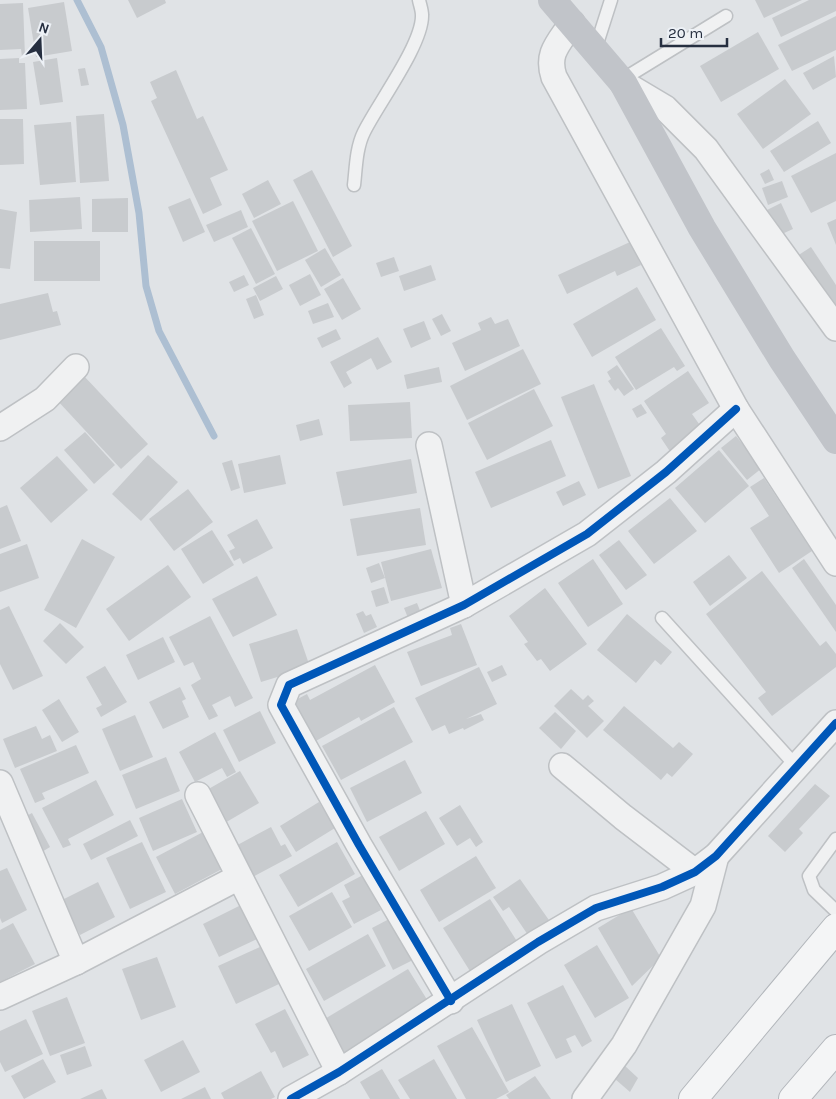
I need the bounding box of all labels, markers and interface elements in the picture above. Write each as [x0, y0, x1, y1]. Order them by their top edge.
north arrow [15, 15, 65, 65]
scale bar [661, 15, 727, 47]
text: N [37, 19, 52, 38]
text: 20 m [668, 24, 703, 42]

